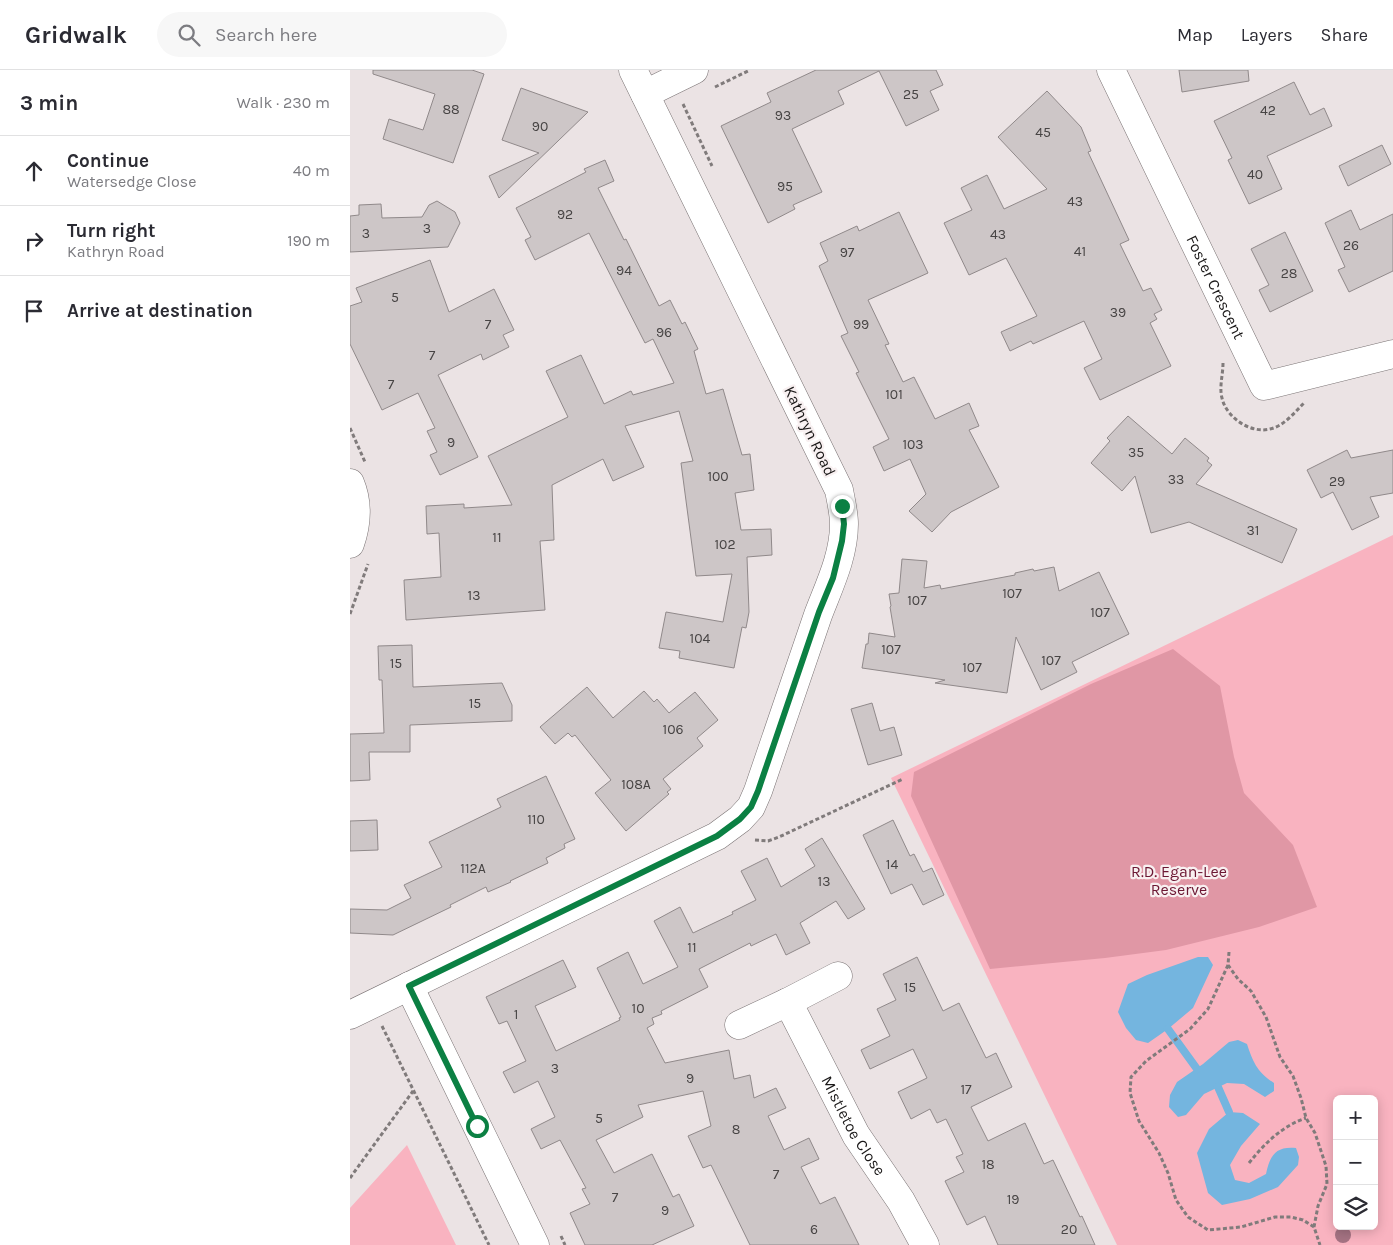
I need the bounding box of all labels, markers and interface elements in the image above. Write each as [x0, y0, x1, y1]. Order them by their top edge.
search box [157, 12, 507, 57]
text: Gridwalk [25, 21, 127, 49]
icon: search [175, 21, 203, 49]
text: Search here [215, 24, 317, 46]
text: Map [1177, 24, 1213, 46]
text: Layers [1241, 24, 1293, 46]
text: Share [1321, 24, 1368, 46]
house number: 25 [903, 86, 919, 103]
text: 3 min [20, 91, 78, 115]
text: Walk · 230 m [236, 93, 330, 112]
house number: 88 [442, 101, 460, 118]
house number: 42 [1260, 102, 1276, 119]
house number: 93 [775, 107, 791, 124]
house number: 90 [532, 118, 548, 135]
house number: 45 [1035, 124, 1051, 141]
text: Continue [67, 150, 149, 172]
icon: ahead [20, 157, 48, 185]
text: 40 m [293, 161, 330, 180]
house number: 40 [1247, 166, 1263, 183]
text: Watersedge Close [67, 172, 196, 191]
house number: 95 [777, 178, 793, 195]
house number: 43 [1067, 193, 1083, 210]
house number: 92 [557, 206, 573, 223]
text: Turn right [67, 220, 156, 242]
house number: 3 [423, 220, 431, 237]
house number: 3 [362, 225, 370, 242]
house number: 43 [990, 226, 1006, 243]
icon: right [20, 227, 48, 255]
text: 190 m [287, 231, 330, 250]
street label: Foster Crescent [1183, 232, 1249, 342]
house number: 26 [1343, 237, 1359, 254]
text: Kathryn Road [67, 242, 165, 261]
house number: 41 [1074, 243, 1086, 260]
house number: 97 [840, 244, 855, 261]
house number: 94 [616, 262, 632, 279]
house number: 28 [1281, 265, 1297, 282]
house number: 5 [391, 289, 399, 306]
icon: arrive [20, 297, 48, 325]
text: Arrive at destination [67, 300, 253, 322]
house number: 39 [1110, 304, 1126, 321]
house number: 7 [485, 316, 492, 333]
house number: 99 [853, 316, 869, 333]
house number: 96 [656, 324, 672, 341]
house number: 7 [429, 347, 436, 364]
house number: 7 [388, 376, 395, 393]
street label: Kathryn Road [780, 383, 840, 479]
house number: 101 [885, 386, 903, 403]
house number: 9 [447, 434, 455, 451]
house number: 103 [902, 436, 924, 453]
house number: 35 [1128, 444, 1144, 461]
house number: 100 [707, 468, 729, 485]
house number: 33 [1168, 471, 1184, 488]
house number: 29 [1329, 473, 1345, 490]
route end [831, 495, 854, 518]
house number: 31 [1247, 522, 1259, 539]
house number: 11 [492, 529, 502, 546]
house number: 102 [714, 536, 736, 553]
house number: 107 [1002, 585, 1022, 602]
house number: 13 [468, 587, 480, 604]
house number: 107 [907, 592, 927, 609]
house number: 107 [1090, 604, 1110, 621]
house number: 104 [690, 630, 711, 647]
house number: 107 [881, 641, 901, 658]
house number: 107 [1041, 652, 1061, 669]
house number: 15 [390, 655, 402, 672]
house number: 107 [962, 659, 982, 676]
house number: 15 [469, 695, 481, 712]
house number: 106 [663, 721, 683, 738]
house number: 108A [621, 776, 651, 793]
house number: 110 [527, 811, 545, 828]
house number: 14 [886, 856, 898, 873]
house number: 112A [460, 860, 486, 877]
park label: R.D. Egan-Lee Reserve [1131, 862, 1227, 899]
house number: 13 [818, 873, 830, 890]
house number: 11 [687, 939, 697, 956]
house number: 15 [904, 979, 916, 996]
house number: 10 [632, 1000, 644, 1017]
house number: 1 [514, 1006, 518, 1023]
house number: 3 [551, 1060, 559, 1077]
house number: 9 [686, 1070, 694, 1087]
street label: Mistletoe Close [818, 1072, 890, 1179]
house number: 17 [960, 1081, 972, 1098]
map controls [1333, 1095, 1378, 1230]
button: + [1333, 1095, 1378, 1140]
house number: 5 [595, 1110, 603, 1127]
route start [466, 1115, 489, 1138]
house number: 8 [732, 1121, 740, 1138]
button: − [1333, 1140, 1378, 1185]
house number: 18 [981, 1156, 995, 1173]
house number: 7 [773, 1166, 780, 1183]
button: layers [1333, 1185, 1378, 1230]
house number: 7 [612, 1189, 619, 1206]
house number: 19 [1007, 1191, 1019, 1208]
house number: 9 [661, 1202, 669, 1219]
house number: 6 [810, 1221, 818, 1238]
house number: 20 [1061, 1221, 1077, 1238]

